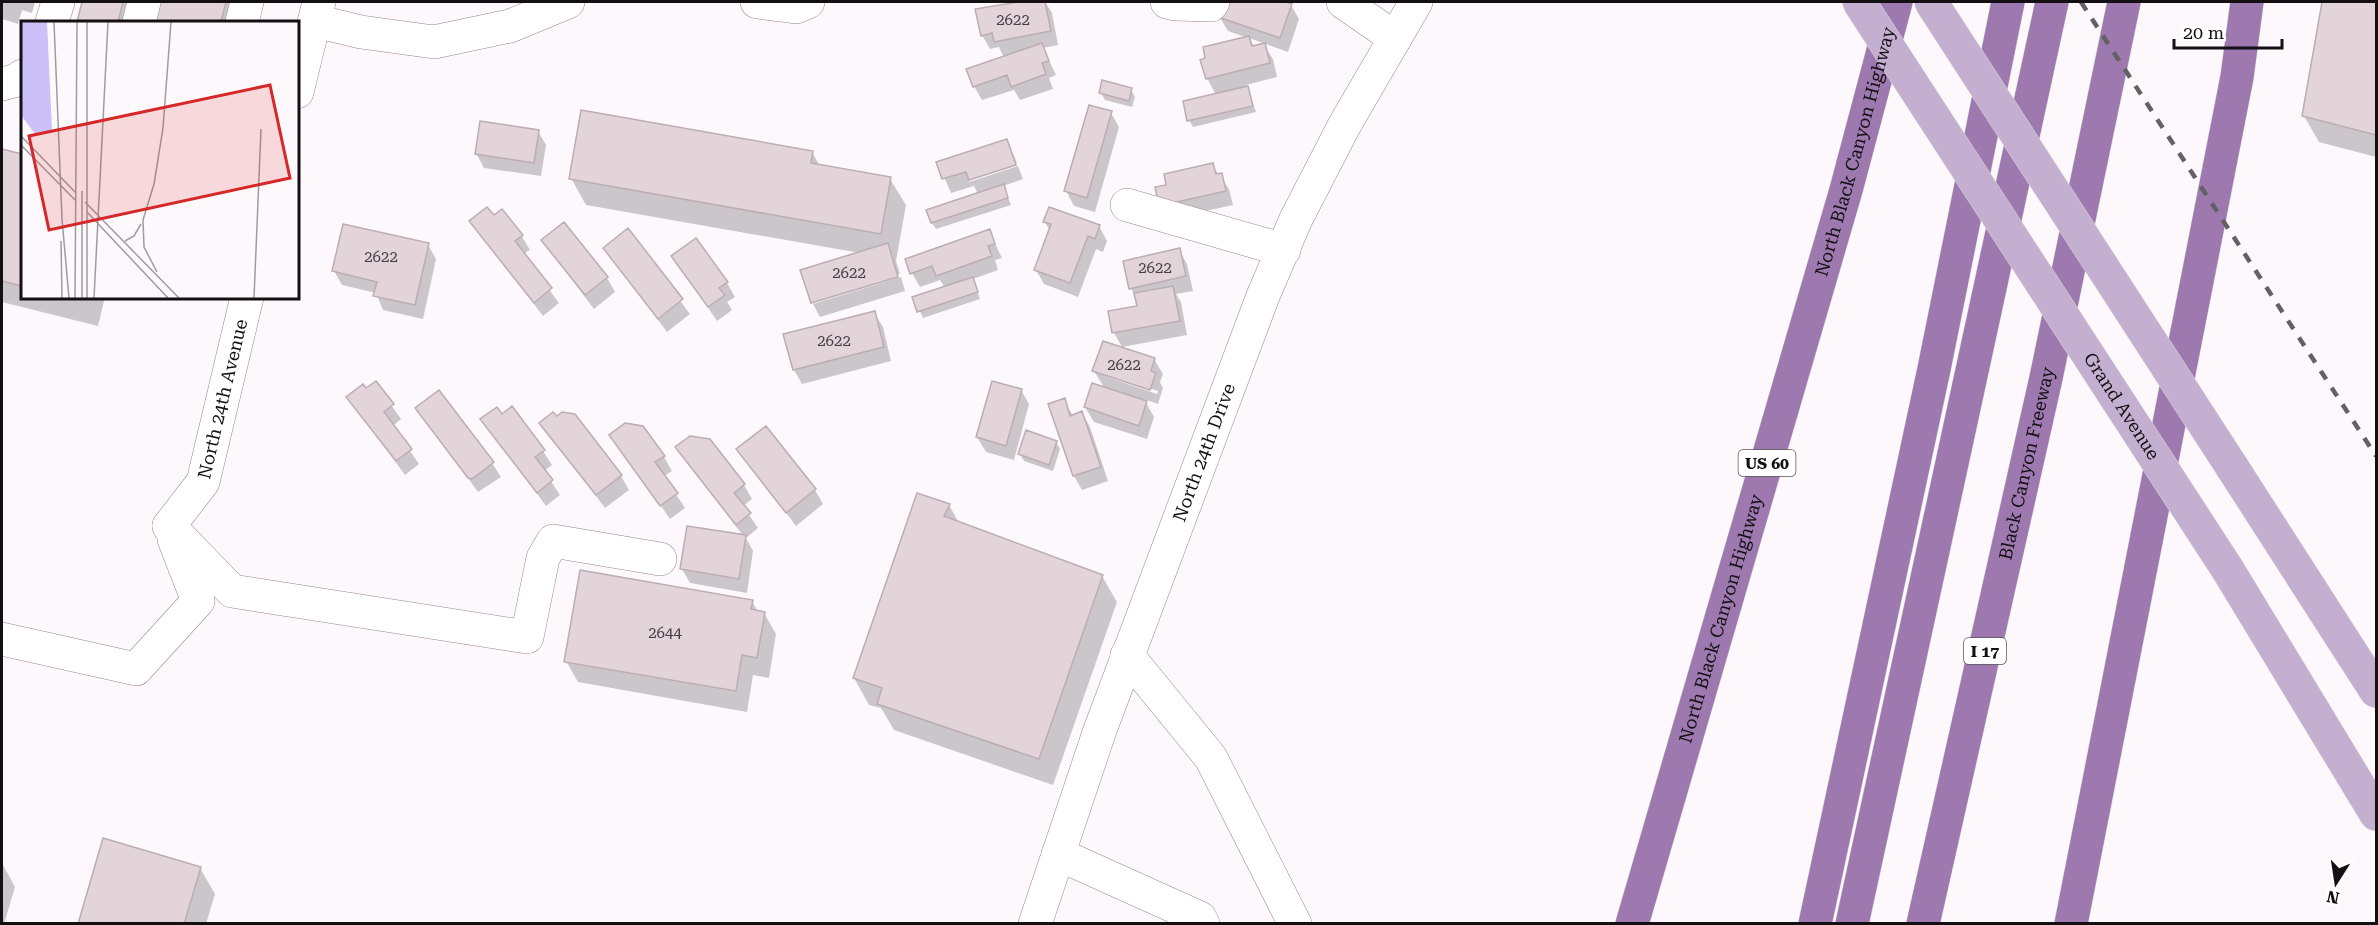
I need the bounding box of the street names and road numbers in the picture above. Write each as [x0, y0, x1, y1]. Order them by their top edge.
street label: North Black Canyon Highway [1810, 24, 1899, 279]
street label: North 24th Avenue [193, 317, 251, 481]
street label: Grand Avenue [2080, 348, 2164, 463]
street label: Black Canyon Freeway [1994, 365, 2058, 562]
street label: North 24th Drive [1168, 380, 1239, 524]
road number: US 60 [1738, 450, 1796, 476]
street label: North Black Canyon Highway [1674, 492, 1767, 745]
road number: I 17 [1964, 638, 2006, 664]

